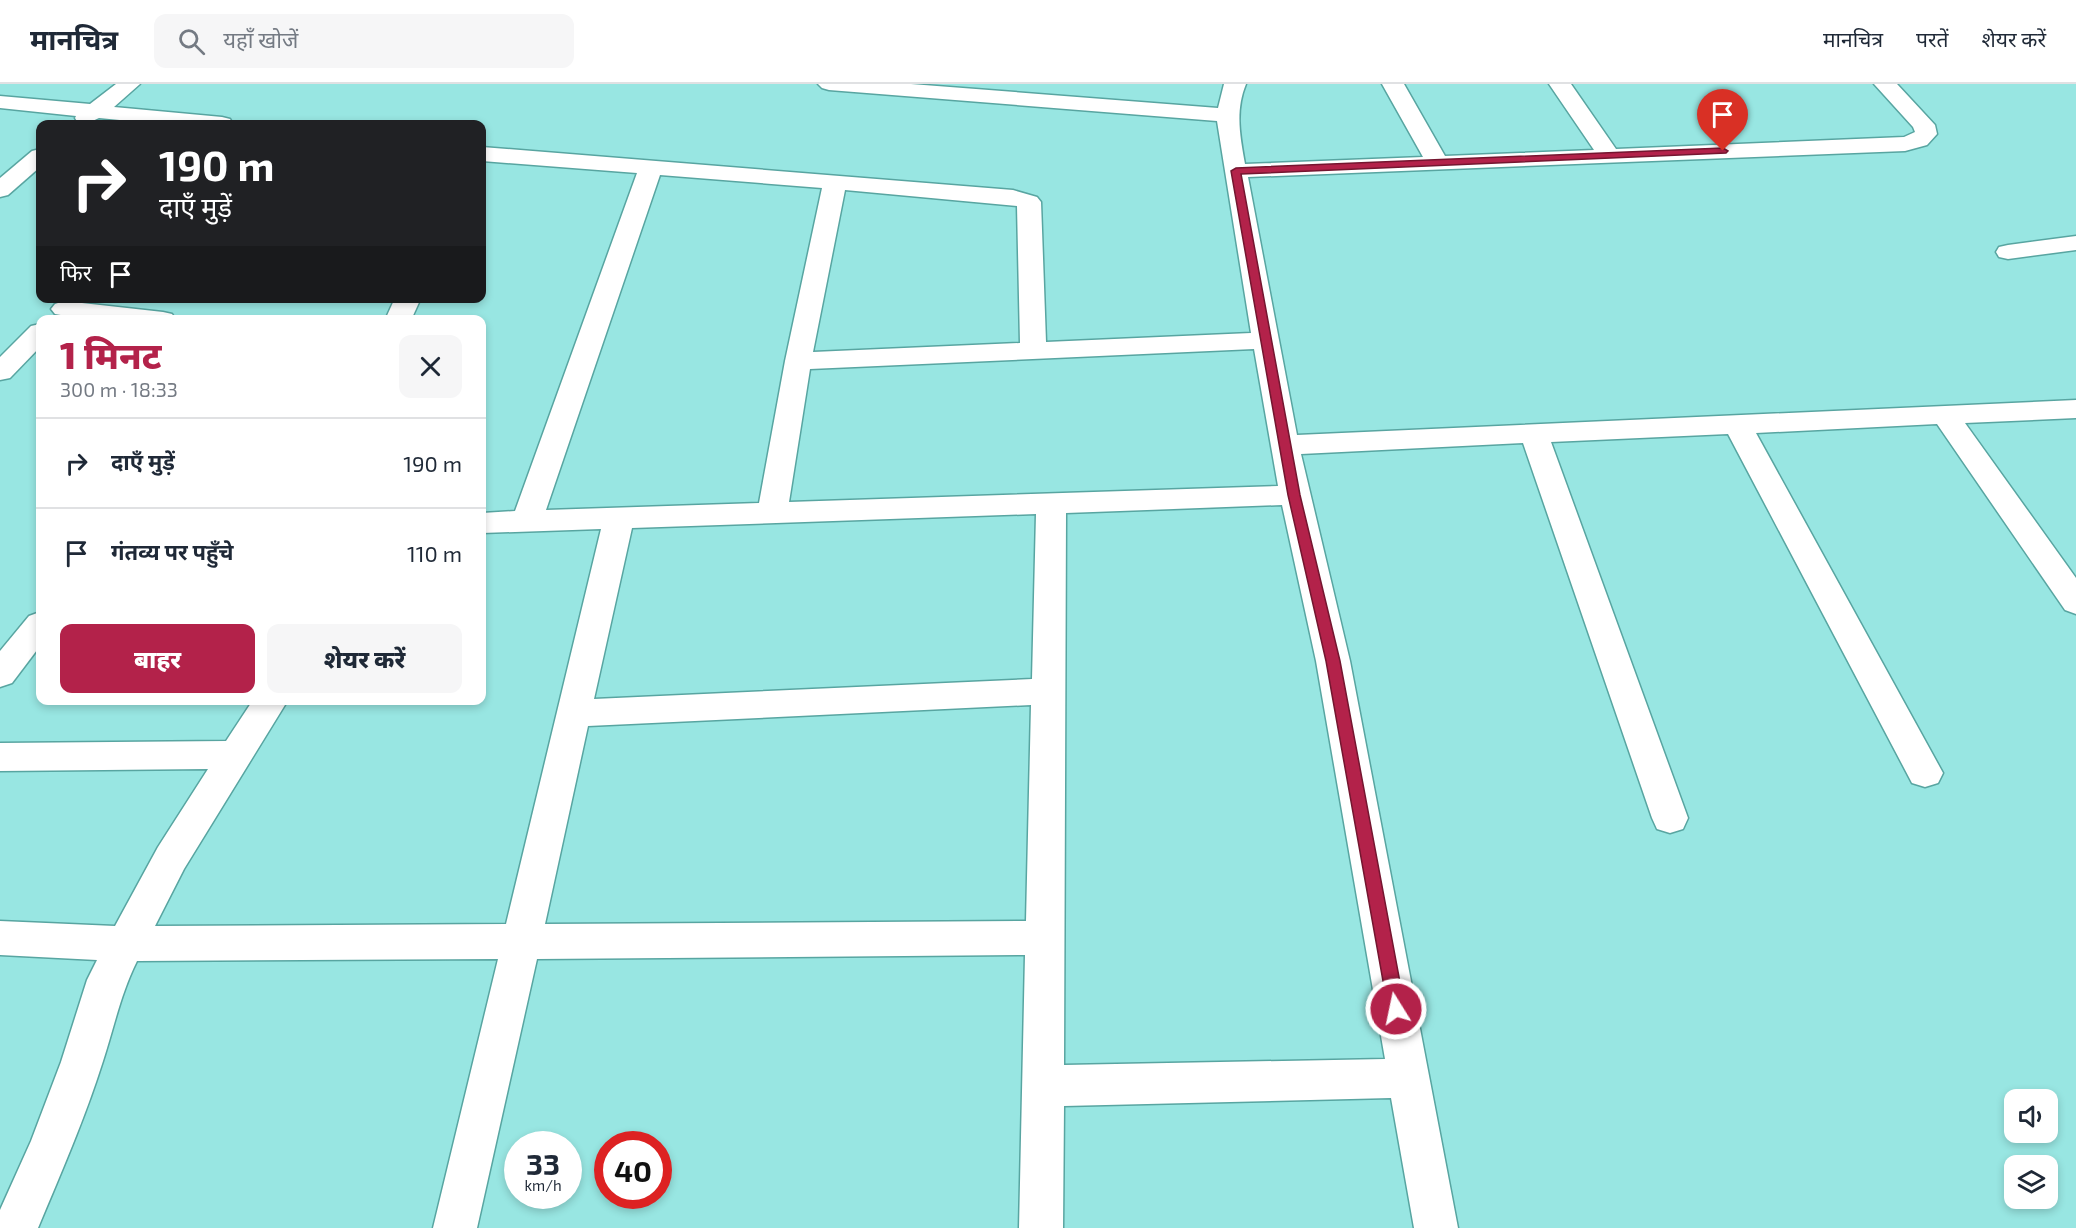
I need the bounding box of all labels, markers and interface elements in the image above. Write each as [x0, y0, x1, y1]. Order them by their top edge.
search box [154, 14, 574, 68]
text: मानचित्र [30, 22, 118, 56]
icon: search [175, 25, 208, 58]
text: यहाँ खोजें [223, 26, 298, 52]
text: मानचित्र [1823, 26, 1883, 51]
text: परतें [1916, 26, 1949, 51]
text: शेयर करें [1982, 26, 2046, 51]
pin [1697, 89, 1748, 151]
icon: arrive [1706, 98, 1739, 131]
text: 190 m [159, 139, 275, 189]
icon: right [60, 144, 138, 222]
text: दाएँ मुड़ें [159, 190, 232, 222]
icon: arrive [104, 258, 137, 291]
text: फिर [60, 259, 92, 285]
text: 1 मिनट [60, 333, 161, 376]
button: close [399, 335, 462, 398]
text: 300 m · 18:33 [60, 377, 178, 401]
icon: right [60, 447, 93, 480]
text: दाएँ मुड़ें [111, 448, 175, 474]
text: 190 m [403, 450, 462, 476]
icon: arrive [60, 537, 93, 570]
text: गंतव्य पर पहुँचे [111, 538, 234, 564]
text: 110 m [407, 540, 462, 566]
button: बाहर [60, 624, 255, 693]
button: शेयर करें [267, 624, 462, 693]
position arrow [1364, 977, 1428, 1041]
map controls [2004, 1089, 2058, 1209]
button: sound [2004, 1089, 2058, 1143]
speed limit sign: 40 [594, 1131, 672, 1209]
text: 33 [526, 1145, 560, 1181]
button: layers [2004, 1155, 2058, 1209]
text: km/h [524, 1176, 562, 1194]

